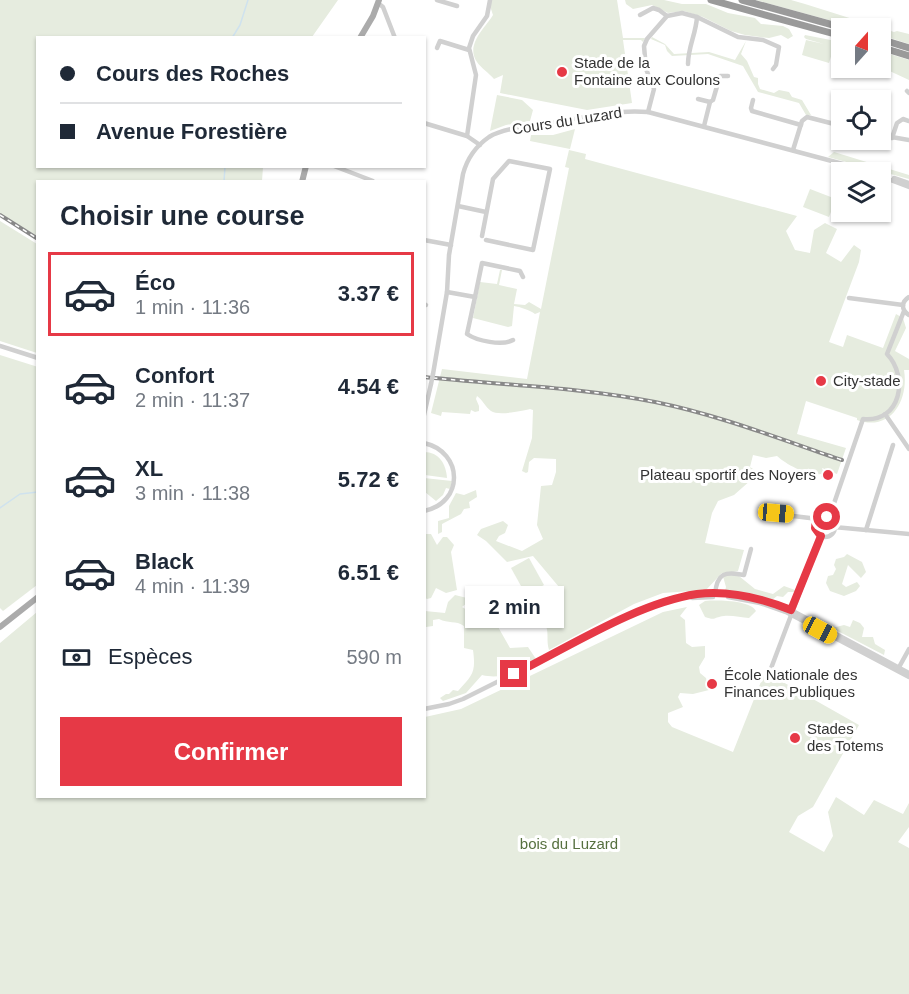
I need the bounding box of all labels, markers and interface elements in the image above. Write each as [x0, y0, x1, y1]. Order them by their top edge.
north arrow [831, 18, 891, 78]
map controls [831, 18, 891, 222]
place label: Stade de la Fontaine aux Coulons [574, 54, 720, 88]
text: Cours des Roches [96, 61, 289, 86]
marker: Stade de la Fontaine aux Coulons [555, 65, 569, 79]
button: locate [831, 90, 891, 150]
street label: Cours du Luzard [511, 103, 623, 138]
text: Avenue Forestière [96, 119, 287, 144]
button: layers [831, 162, 891, 222]
text: Choisir une course [60, 201, 305, 231]
icon: car [63, 267, 117, 321]
text: Éco [135, 270, 175, 295]
text: 3.37 € [338, 281, 399, 306]
text: 1 min · 11:36 [135, 296, 250, 318]
icon: car [63, 360, 117, 414]
text: Confort [135, 363, 214, 388]
place label: City-stade [833, 372, 901, 389]
text: 4.54 € [338, 374, 399, 399]
marker: City-stade [814, 374, 828, 388]
text: 2 min · 11:37 [135, 389, 250, 411]
icon: car [63, 453, 117, 507]
text: XL [135, 456, 163, 481]
place label: Plateau sportif des Noyers [640, 466, 816, 483]
text: 5.72 € [338, 467, 399, 492]
marker: Plateau sportif des Noyers [821, 468, 835, 482]
text: 3 min · 11:38 [135, 482, 250, 504]
car [757, 502, 795, 524]
route start [813, 503, 840, 530]
icon: car [63, 546, 117, 600]
text: Black [135, 549, 194, 574]
text: 6.51 € [338, 560, 399, 585]
text: 4 min · 11:39 [135, 575, 250, 597]
callout: 2 min [464, 587, 564, 629]
text: 2 min [488, 596, 541, 618]
car [800, 614, 840, 646]
icon: cash [60, 641, 93, 674]
text: Espèces [108, 644, 192, 669]
text: 590 m [346, 646, 402, 668]
route end [500, 660, 527, 687]
place label: École Nationale des Finances Publiques [724, 666, 857, 700]
marker: École Nationale des Finances Publiques [705, 677, 719, 691]
button: Confirmer [60, 717, 402, 786]
place label: Stades des Totems [807, 720, 883, 754]
marker: Stades des Totems [788, 731, 802, 745]
park label: bois du Luzard [520, 835, 618, 852]

